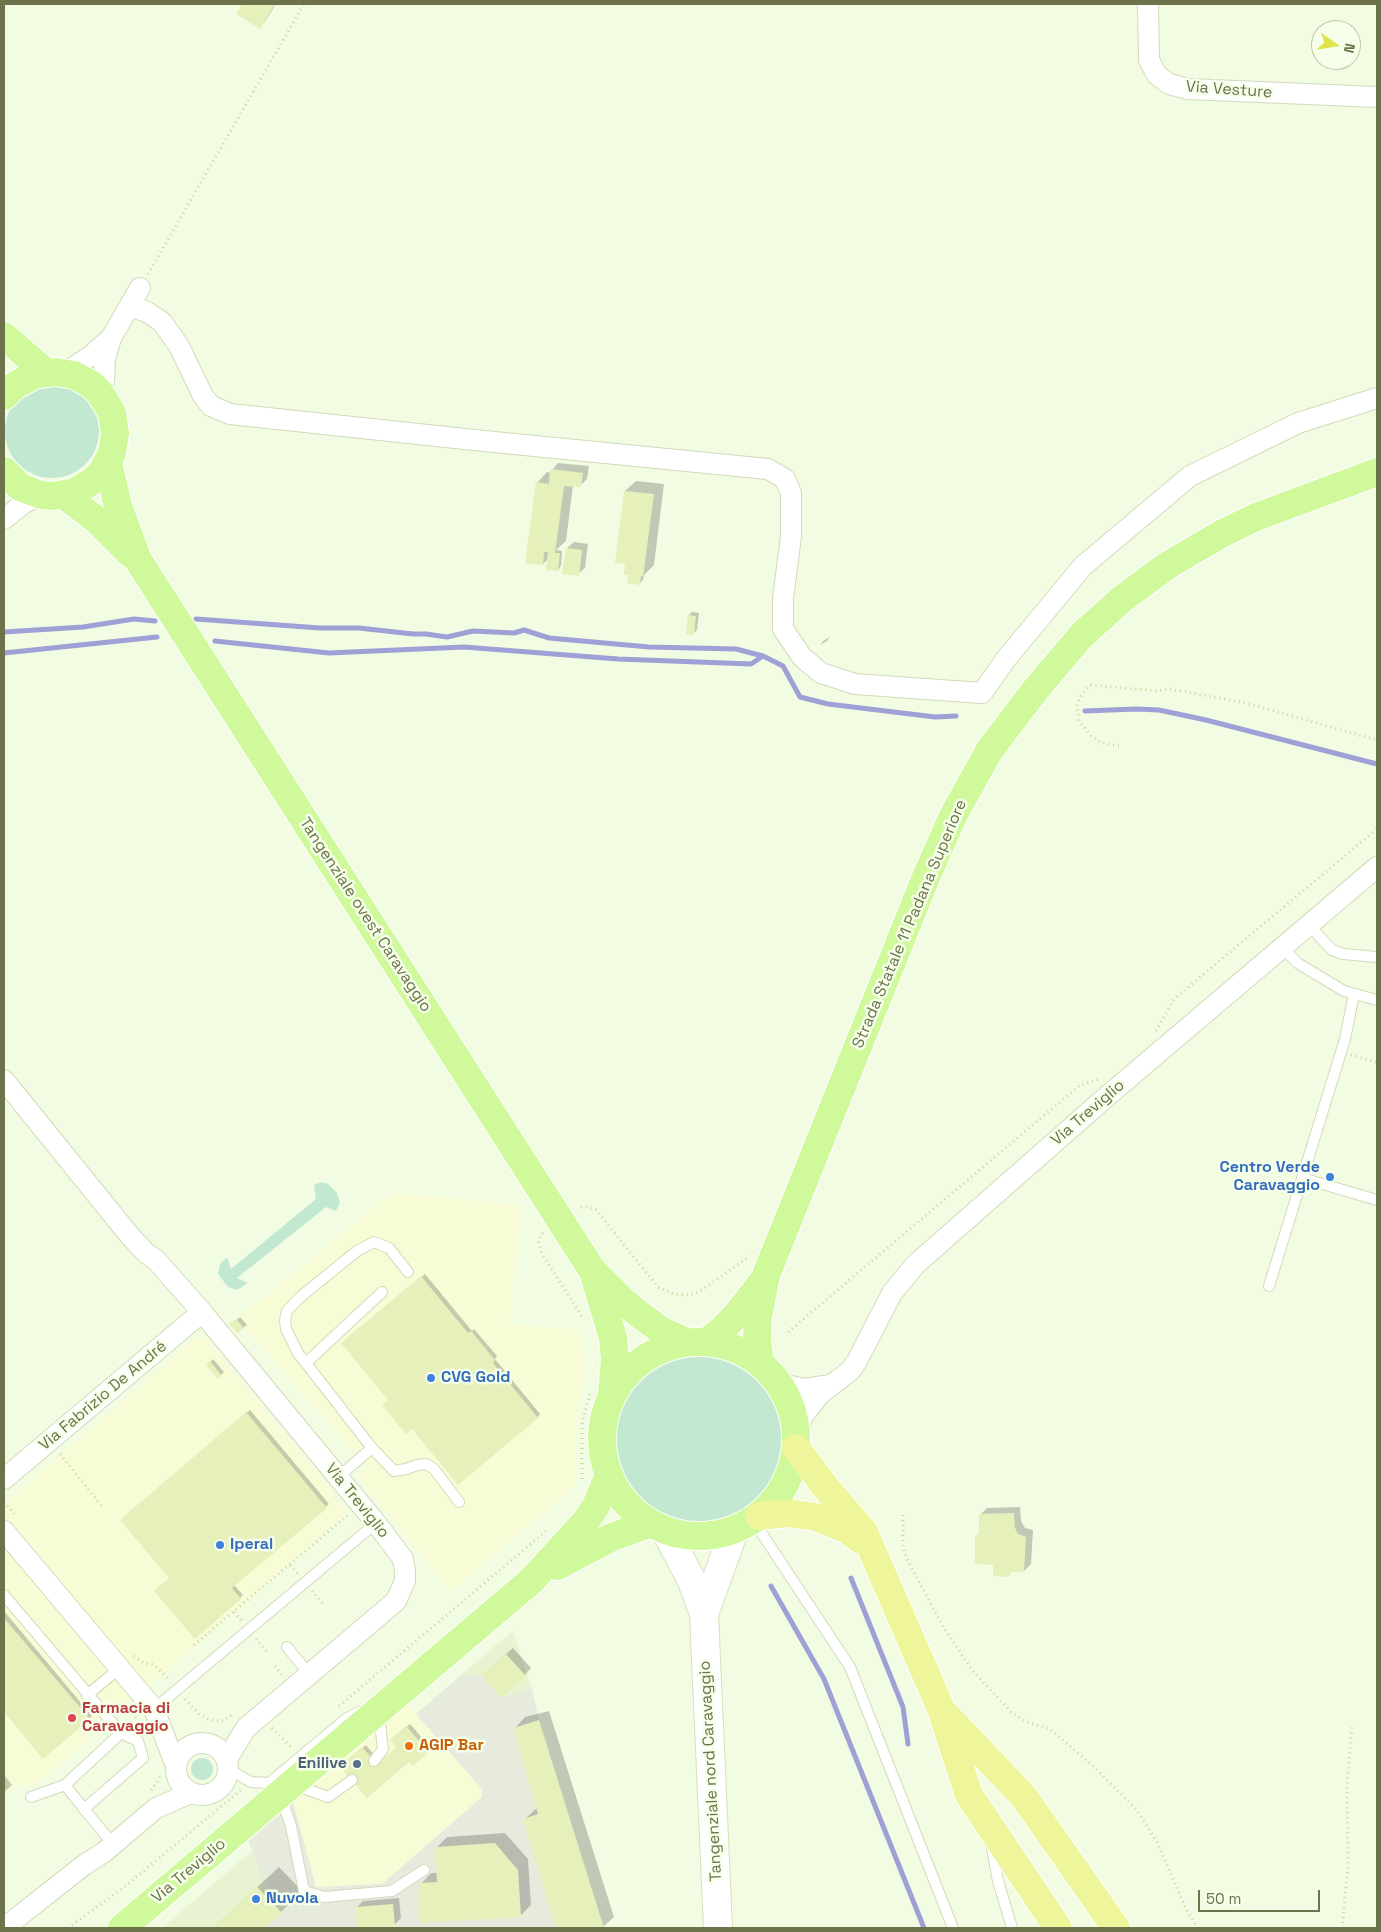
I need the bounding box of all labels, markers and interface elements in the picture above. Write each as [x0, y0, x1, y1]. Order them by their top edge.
north arrow [1311, 20, 1361, 70]
text: N [1340, 42, 1359, 55]
street label: Via Vesture [1185, 77, 1273, 103]
street label: Strada Statale 11 Padana Superiore [849, 797, 971, 1051]
street label: Tangenziale ovest Caravaggio [295, 814, 435, 1016]
street label: Via Treviglio [1047, 1076, 1129, 1150]
place label: Centro Verde Caravaggio [1220, 1158, 1320, 1196]
marker: Centro Verde Caravaggio [1324, 1171, 1336, 1183]
street label: Via Fabrizio De André [35, 1337, 171, 1455]
place label: CVG Gold [441, 1368, 510, 1388]
marker: CVG Gold [425, 1372, 437, 1384]
street label: Via Treviglio [321, 1460, 393, 1542]
place label: Iperal [230, 1535, 273, 1555]
marker: Iperal [214, 1539, 226, 1551]
street label: Tangenziale nord Caravaggio [696, 1660, 726, 1882]
place label: Farmacia di Caravaggio [82, 1699, 170, 1737]
marker: Farmacia di Caravaggio [66, 1712, 78, 1724]
place label: AGIP Bar [419, 1736, 484, 1756]
marker: AGIP Bar [403, 1740, 415, 1752]
place label: Enilive [298, 1754, 347, 1774]
marker: Enilive [351, 1758, 363, 1770]
street label: Via Treviglio [148, 1834, 230, 1908]
scale bar [1201, 1880, 1324, 1912]
place label: Nuvola [266, 1889, 318, 1909]
text: 50 m [1206, 1889, 1241, 1908]
marker: Nuvola [250, 1893, 262, 1905]

